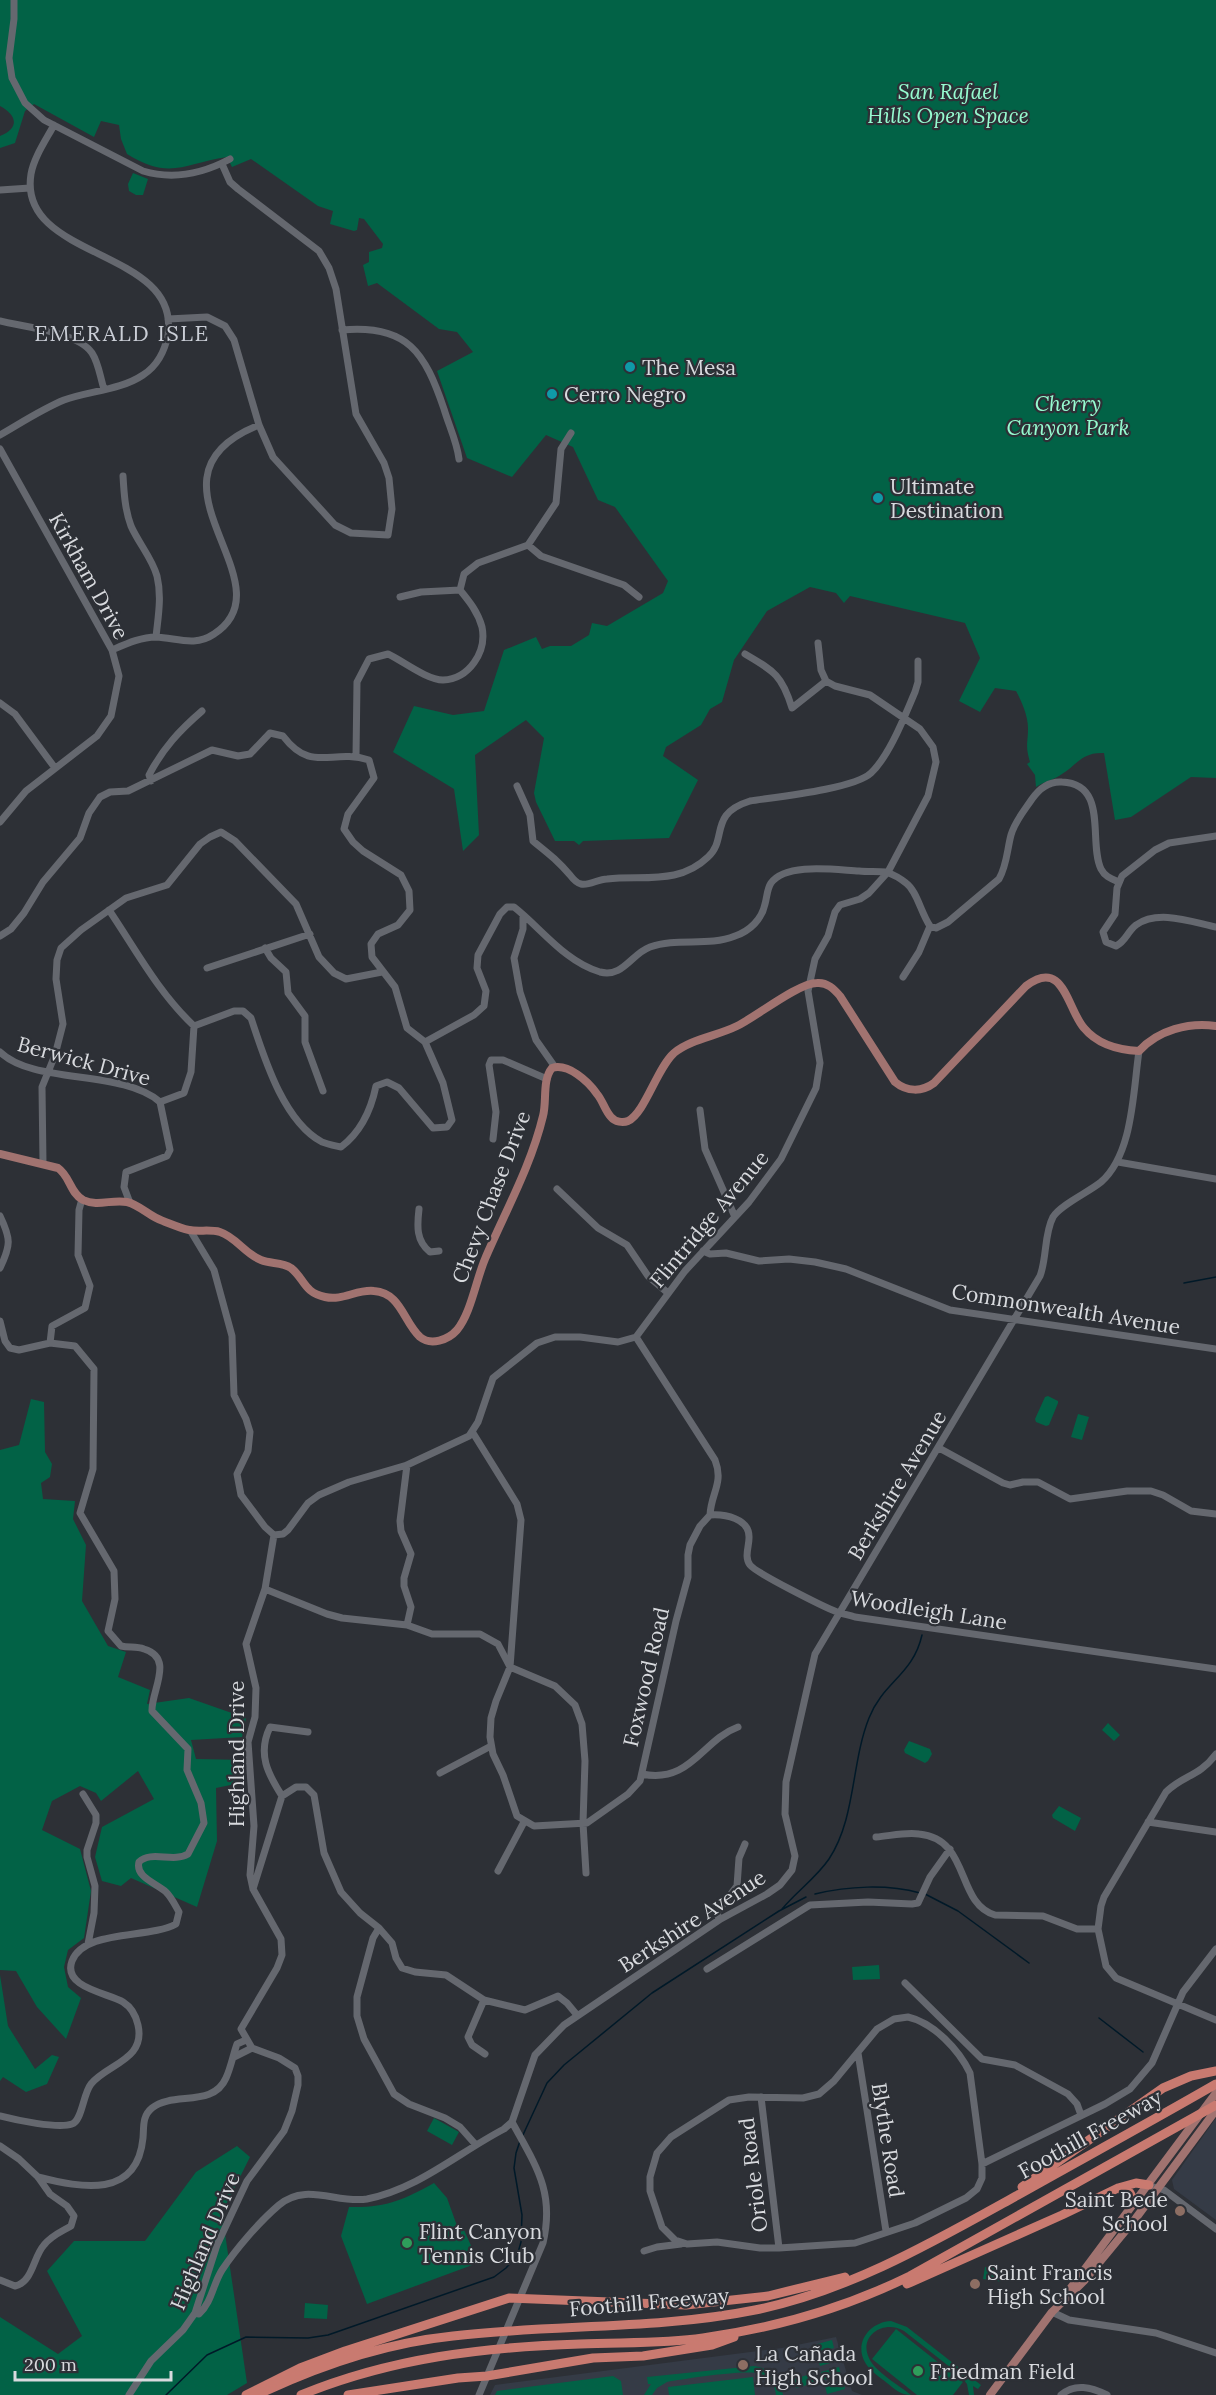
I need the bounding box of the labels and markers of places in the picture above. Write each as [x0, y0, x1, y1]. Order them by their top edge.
place label: The Mesa [642, 354, 736, 381]
marker: The Mesa [623, 360, 637, 374]
place label: Cerro Negro [564, 381, 686, 408]
marker: Cerro Negro [545, 387, 559, 401]
place label: Ultimate Destination [890, 473, 1004, 524]
marker: Ultimate Destination [871, 491, 885, 505]
place label: Saint Bede School [1065, 2186, 1168, 2237]
marker: Saint Bede School [1173, 2204, 1187, 2218]
place label: Flint Canyon Tennis Club [419, 2218, 543, 2269]
marker: Flint Canyon Tennis Club [400, 2236, 414, 2250]
place label: Saint Francis High School [987, 2259, 1112, 2310]
marker: Saint Francis High School [968, 2277, 982, 2291]
place label: La Cañada High School [755, 2340, 873, 2391]
marker: La Cañada High School [736, 2358, 750, 2372]
place label: Friedman Field [930, 2358, 1075, 2385]
marker: Friedman Field [911, 2364, 925, 2378]

